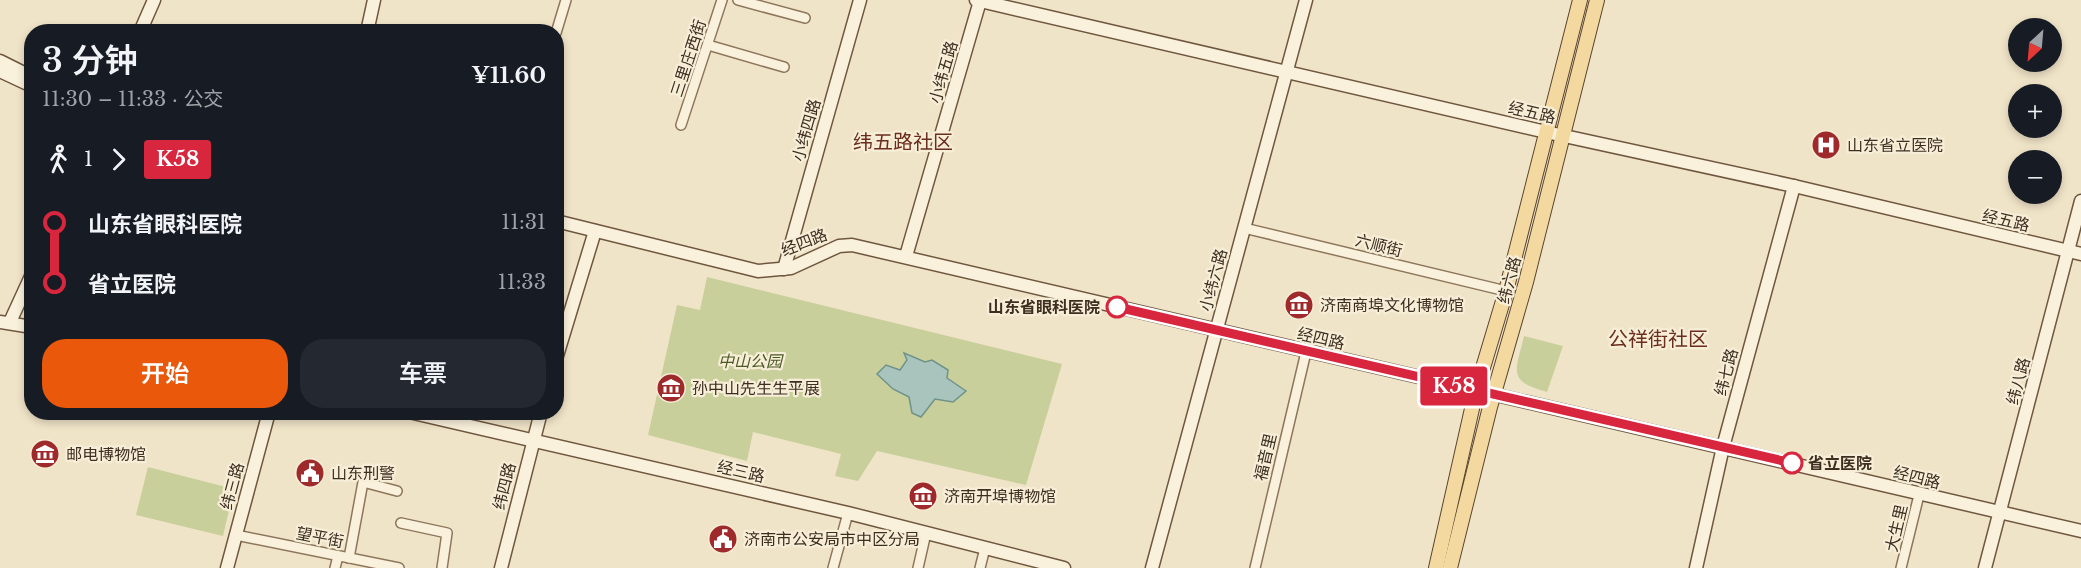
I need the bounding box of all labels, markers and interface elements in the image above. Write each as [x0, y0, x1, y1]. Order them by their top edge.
street label: 三里庄西街 [666, 17, 710, 99]
north arrow [2008, 18, 2062, 72]
map controls [2008, 18, 2062, 204]
street label: 小纬五路 [925, 38, 961, 106]
text: 3 分钟 [42, 40, 138, 81]
text: ¥11.60 [471, 62, 546, 89]
button: + [2008, 84, 2062, 138]
text: 11:30 – 11:33 · 公交 [42, 87, 223, 111]
street label: 小纬四路 [788, 96, 824, 164]
street label: 经五路 [1506, 97, 1558, 127]
hospital icon: 山东省立医院 [1810, 129, 1842, 161]
district label: 纬五路社区 [853, 130, 953, 154]
place label: 山东省立医院 [1847, 135, 1943, 155]
icon: walk [42, 143, 75, 176]
icon: forward [102, 143, 135, 176]
text: K58 [156, 146, 199, 172]
text: 1 [84, 147, 93, 171]
button: − [2008, 150, 2062, 204]
street label: 经五路 [1980, 205, 2032, 235]
text: 11:31 [501, 210, 546, 234]
text: 山东省眼科医院 [88, 211, 242, 238]
street label: 经四路 [778, 224, 830, 260]
street label: 六顺街 [1353, 229, 1405, 261]
street label: 小纬六路 [1195, 246, 1231, 314]
street label: 纬六路 [1493, 254, 1525, 306]
text: 11:33 [498, 270, 546, 294]
text: 省立医院 [88, 271, 176, 298]
museum icon: 济南商埠文化博物馆 [1283, 289, 1315, 321]
place label: 济南商埠文化博物馆 [1320, 295, 1464, 315]
marker: 山东省眼科医院 [1106, 296, 1128, 318]
place label: 山东省眼科医院 [988, 297, 1100, 317]
street label: 经四路 [1295, 323, 1347, 353]
district label: 公祥街社区 [1608, 327, 1708, 351]
button: 开始 [42, 339, 288, 408]
button: 车票 [300, 339, 546, 408]
street label: 纬七路 [1710, 346, 1742, 398]
park label: 中山公园 [718, 351, 784, 371]
street label: 纬八路 [2002, 355, 2034, 407]
line badge: K58 [1420, 366, 1488, 406]
museum icon: 孙中山先生生平展 [655, 372, 687, 404]
text: K58 [1432, 373, 1476, 399]
place label: 孙中山先生生平展 [692, 378, 820, 398]
street label: 福音里 [1250, 431, 1280, 483]
museum icon: 邮电博物馆 [29, 438, 61, 470]
place label: 邮电博物馆 [66, 444, 146, 464]
marker: 省立医院 [1781, 452, 1803, 474]
place label: 省立医院 [1808, 453, 1872, 473]
street label: 经三路 [715, 456, 767, 486]
public building icon: 山东刑警 [294, 457, 326, 489]
street label: 纬三路 [216, 460, 248, 512]
street label: 纬四路 [488, 460, 520, 512]
street label: 经四路 [1891, 461, 1943, 493]
place label: 山东刑警 [331, 463, 395, 483]
museum icon: 济南开埠博物馆 [907, 480, 939, 512]
place label: 济南开埠博物馆 [944, 486, 1056, 506]
street label: 大生里 [1881, 502, 1911, 554]
street label: 望平街 [295, 523, 345, 551]
public building icon: 济南市公安局市中区分局 [707, 523, 739, 555]
place label: 济南市公安局市中区分局 [744, 529, 920, 549]

